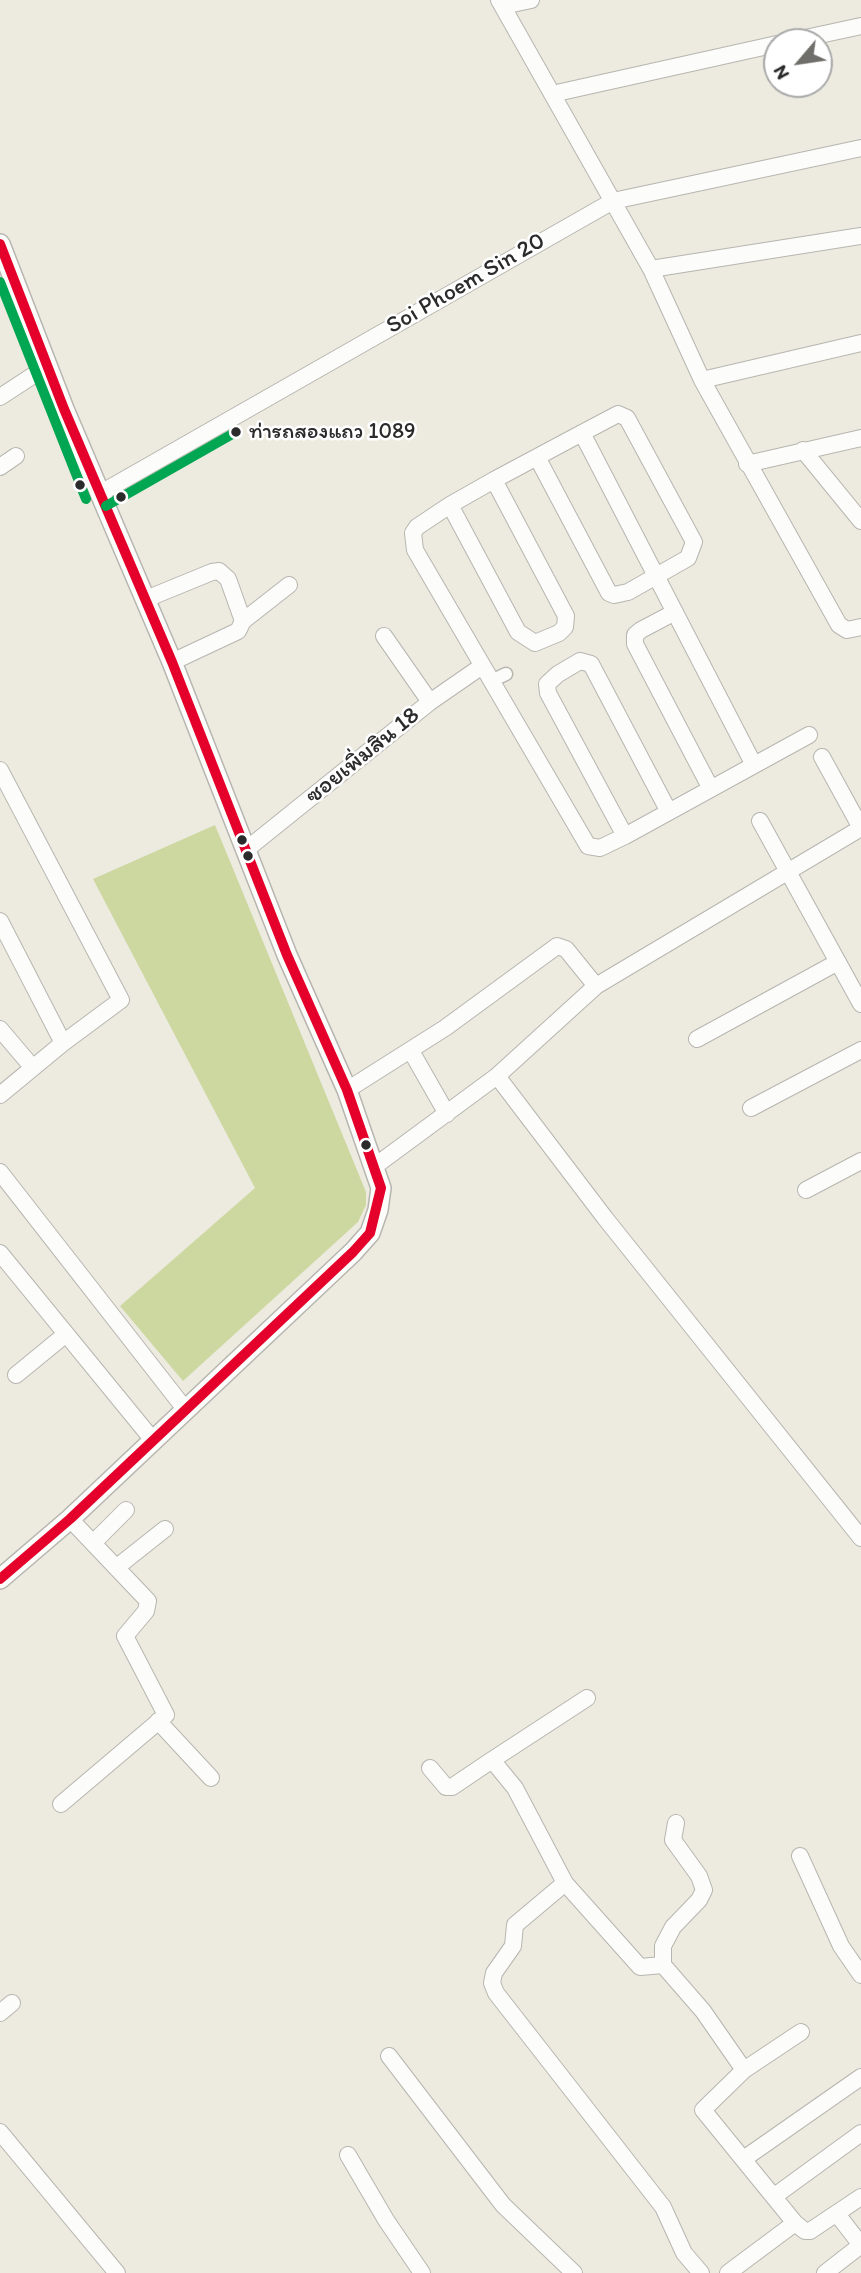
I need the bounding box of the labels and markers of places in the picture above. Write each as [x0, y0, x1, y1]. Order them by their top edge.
place label: ท่ารถสองแถว 1089 [249, 419, 416, 445]
marker: ท่ารถสองแถว 1089 [229, 425, 243, 439]
unlabelled marker [73, 478, 87, 492]
unlabelled marker [114, 490, 128, 504]
unlabelled marker [235, 833, 249, 847]
unlabelled marker [241, 849, 255, 863]
unlabelled marker [359, 1138, 373, 1152]

